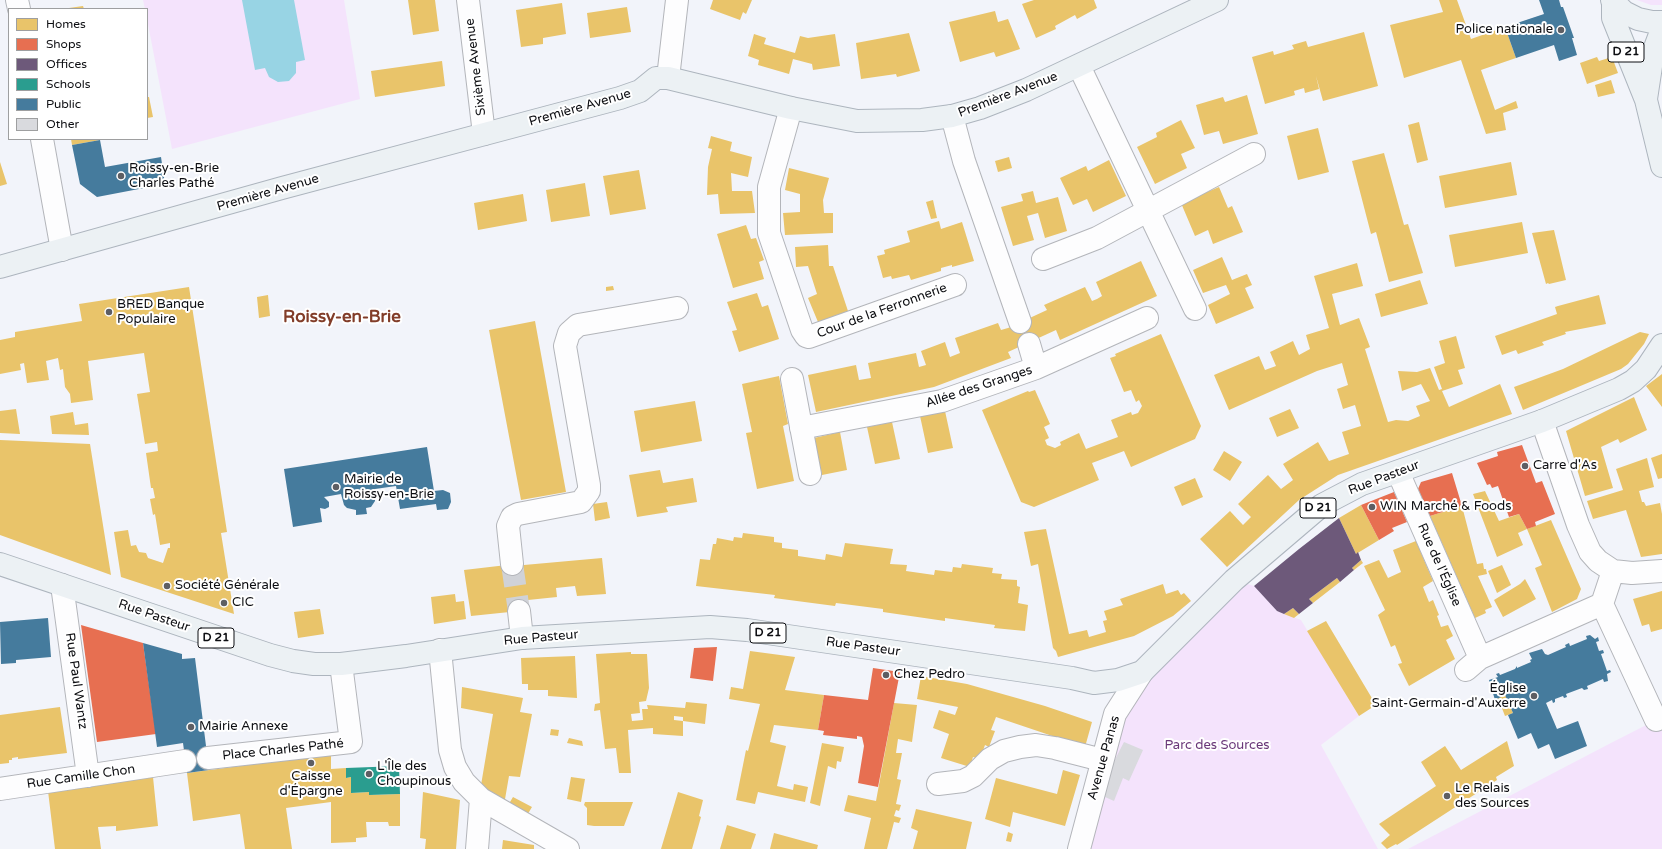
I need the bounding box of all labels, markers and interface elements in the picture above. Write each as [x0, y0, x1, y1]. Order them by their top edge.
legend [8, 8, 148, 140]
text: Homes [46, 17, 86, 31]
street label: Sixième Avenue [462, 17, 490, 117]
place label: Police nationale [1455, 22, 1553, 38]
marker: Police nationale [1556, 25, 1566, 35]
text: Shops [46, 37, 81, 51]
road number: D 21 [1608, 42, 1644, 62]
text: Offices [46, 57, 87, 71]
street label: Première Avenue [956, 69, 1060, 121]
text: Schools [46, 77, 90, 91]
street label: Première Avenue [527, 86, 633, 130]
text: Public [46, 97, 81, 111]
text: Other [46, 117, 79, 131]
place label: Roissy-en-Brie Charles Pathé [129, 161, 219, 192]
marker: Roissy-en-Brie Charles Pathé [116, 171, 126, 181]
street label: Première Avenue [215, 171, 321, 215]
street label: Cour de la Ferronnerie [815, 280, 949, 342]
place label: BRED Banque Populaire [117, 297, 204, 328]
marker: BRED Banque Populaire [104, 307, 114, 317]
district label: Roissy-en-Brie [283, 308, 401, 328]
street label: Allée des Granges [924, 362, 1034, 412]
street label: Rue Pasteur [1346, 457, 1422, 499]
place label: Carre d'As [1533, 458, 1597, 474]
marker: Carre d'As [1520, 461, 1530, 471]
place label: Mairie de Roissy-en-Brie [344, 472, 434, 503]
marker: Mairie de Roissy-en-Brie [331, 482, 341, 492]
road number: D 21 [1300, 498, 1336, 518]
place label: WIN Marché & Foods [1380, 499, 1511, 515]
marker: WIN Marché & Foods [1367, 502, 1377, 512]
street label: Rue de l'Église [1414, 521, 1464, 609]
place label: Société Générale [175, 578, 279, 594]
marker: Société Générale [162, 581, 172, 591]
place label: CIC [232, 595, 254, 611]
street label: Rue Pasteur [116, 596, 192, 636]
marker: CIC [219, 598, 229, 608]
road number: D 21 [750, 623, 786, 643]
street label: Rue Pasteur [503, 627, 579, 649]
road number: D 21 [198, 628, 234, 648]
street label: Rue Paul Wantz [62, 632, 90, 730]
street label: Rue Pasteur [825, 634, 901, 660]
place label: Chez Pedro [894, 667, 965, 683]
marker: Chez Pedro [881, 670, 891, 680]
place label: Église Saint-Germain-d'Auxerre [1372, 681, 1526, 712]
marker: Église Saint-Germain-d'Auxerre [1529, 691, 1539, 701]
street label: Avenue Panas [1085, 714, 1123, 802]
place label: Mairie Annexe [199, 719, 288, 735]
marker: Mairie Annexe [186, 722, 196, 732]
street label: Place Charles Pathé [221, 736, 345, 764]
park label: Parc des Sources [1164, 738, 1270, 754]
marker: Caisse d'Épargne [306, 758, 316, 768]
place label: L'Île des Choupinous [377, 759, 451, 790]
street label: Rue Camille Chon [26, 762, 136, 792]
place label: Caisse d'Épargne [279, 769, 343, 800]
marker: L'Île des Choupinous [364, 769, 374, 779]
place label: Le Relais des Sources [1455, 781, 1529, 812]
marker: Le Relais des Sources [1442, 791, 1452, 801]

